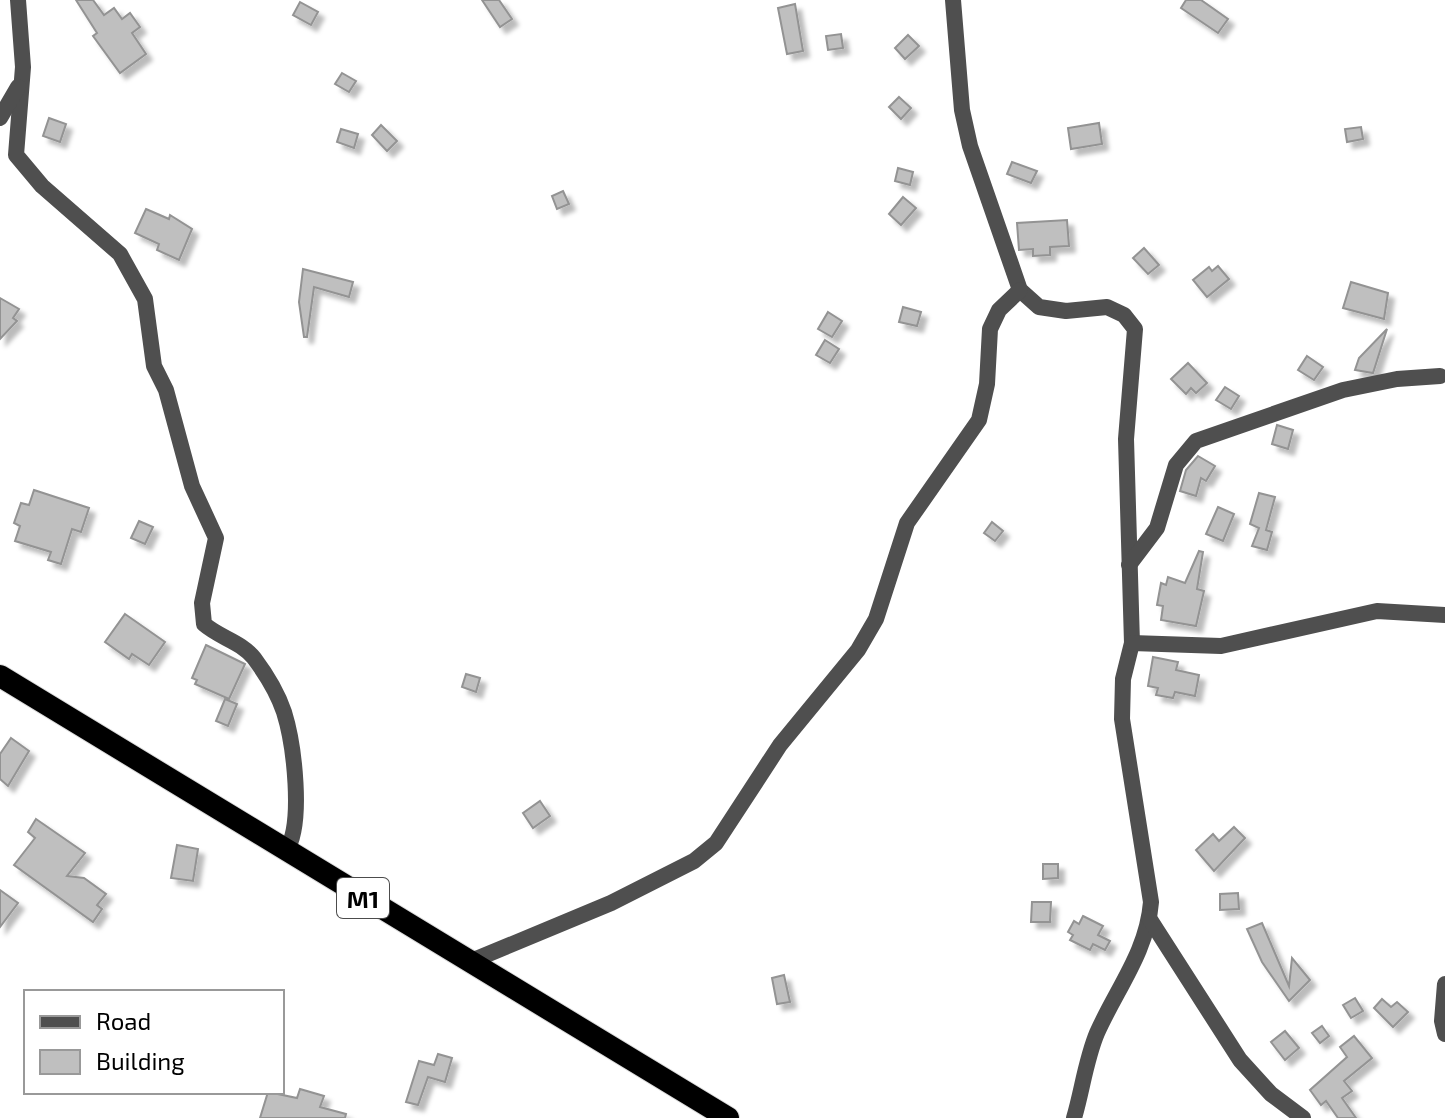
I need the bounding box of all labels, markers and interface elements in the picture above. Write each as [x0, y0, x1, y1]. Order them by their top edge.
road number: M1 [337, 878, 389, 918]
legend [24, 990, 284, 1094]
text: Road [96, 1006, 151, 1035]
text: Building [96, 1046, 185, 1075]

